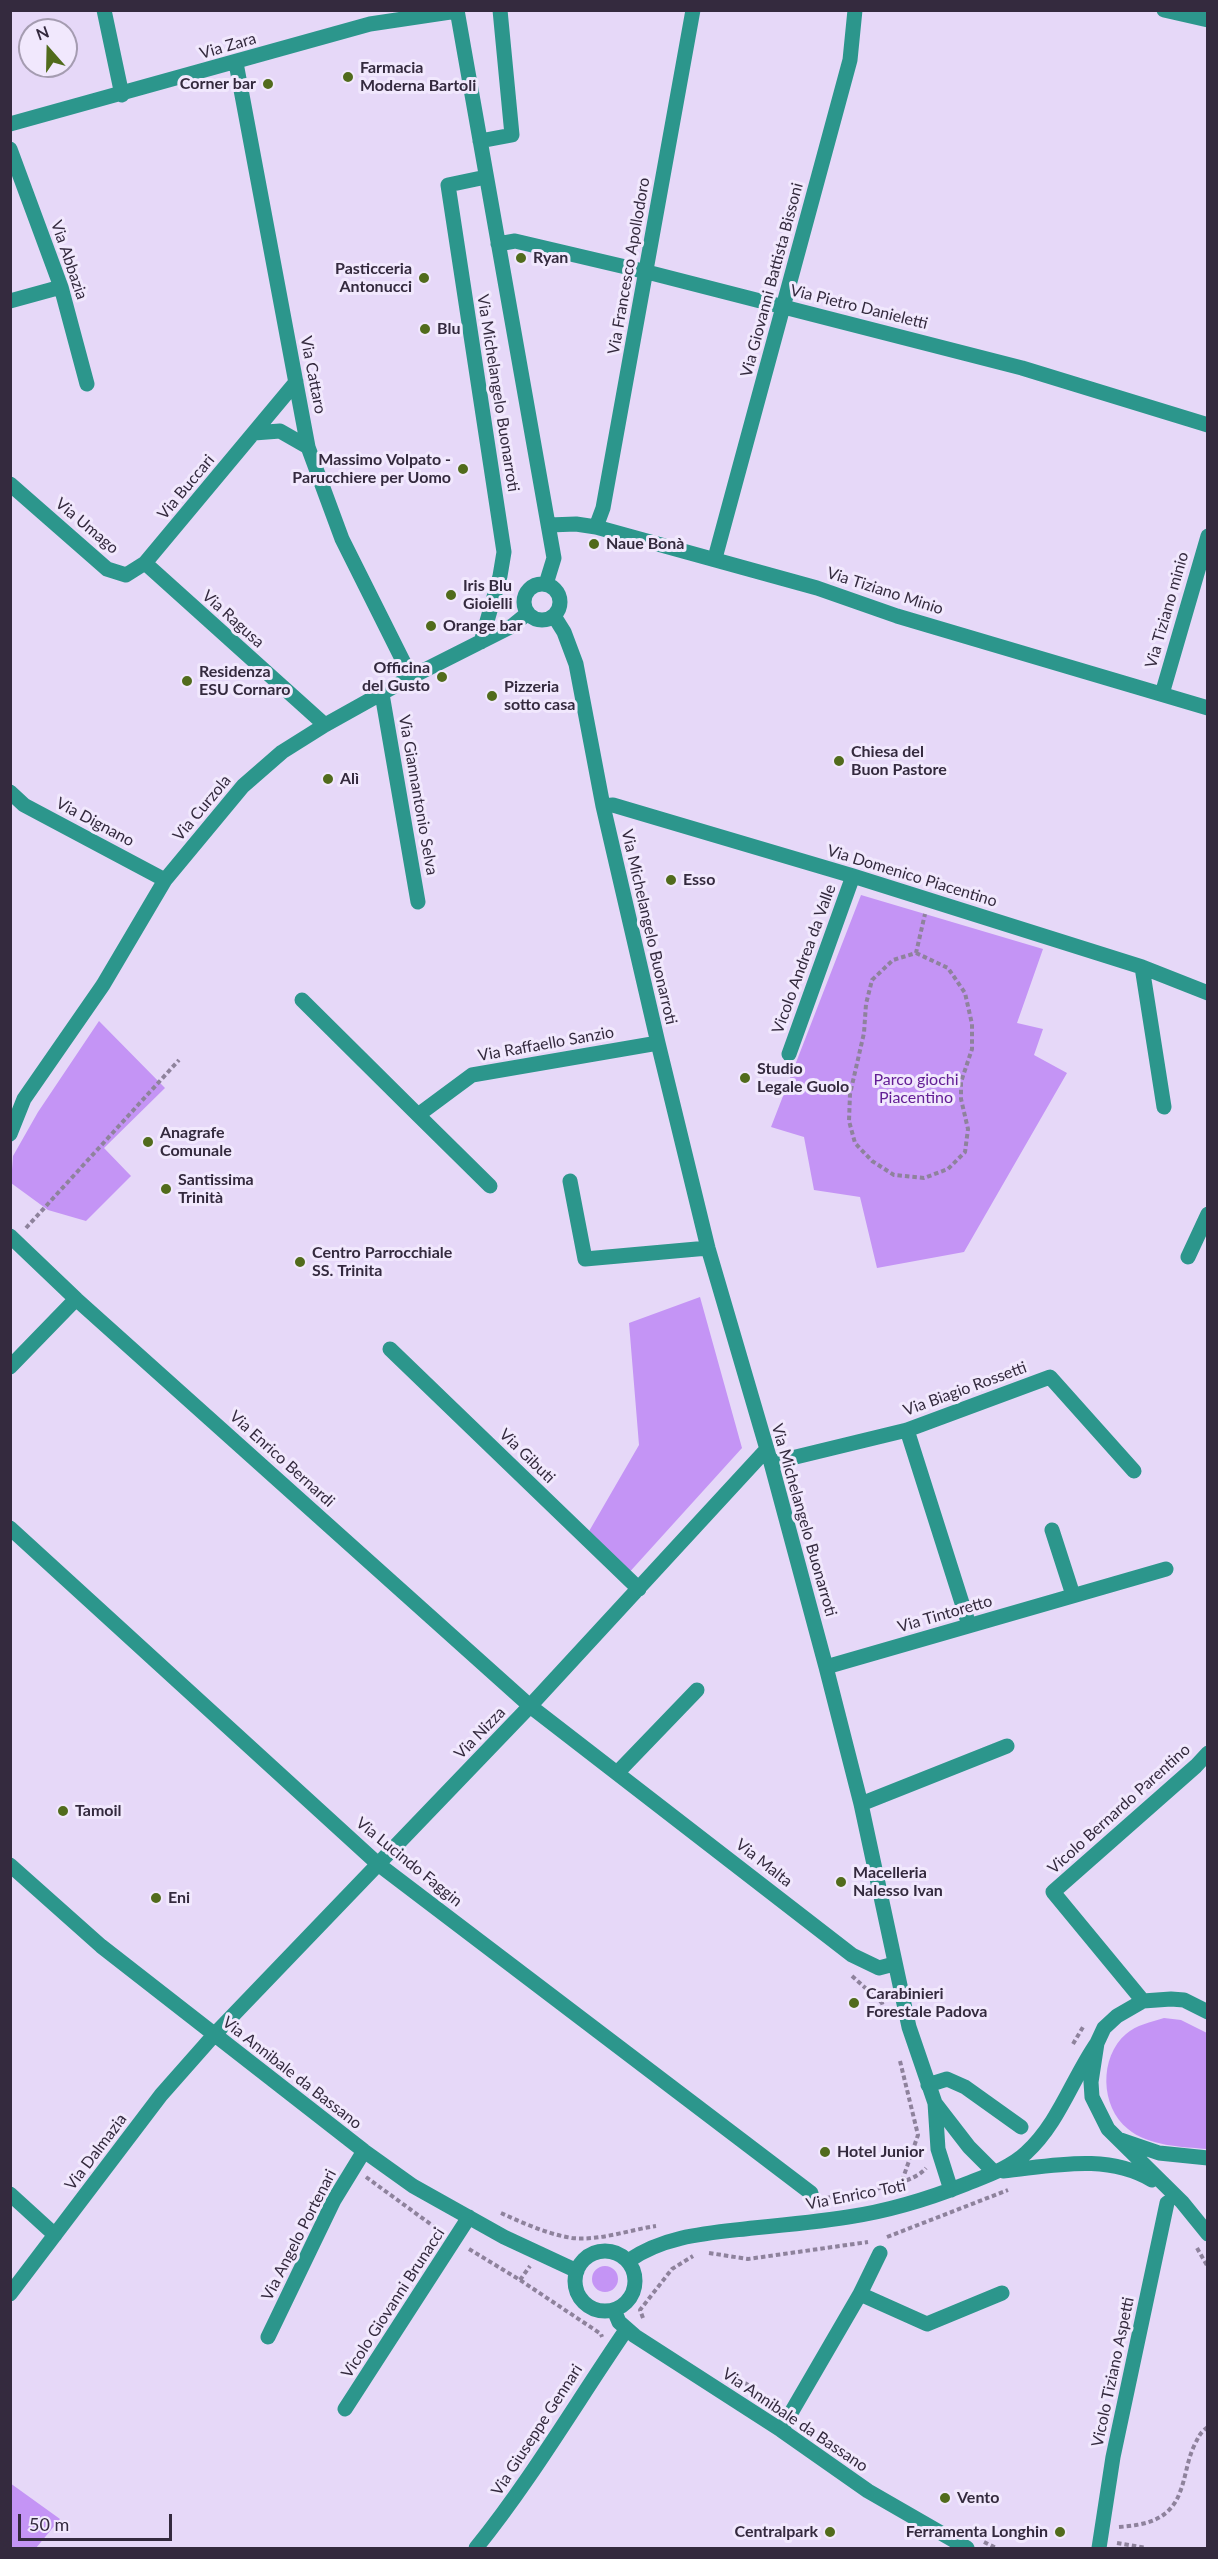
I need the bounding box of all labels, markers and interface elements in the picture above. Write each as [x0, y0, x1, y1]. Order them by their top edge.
north arrow [18, 18, 78, 78]
text: N [33, 21, 51, 44]
street label: Via Zara [198, 29, 258, 63]
place label: Farmacia Moderna Bartoli [360, 58, 476, 96]
marker: Farmacia Moderna Bartoli [341, 70, 355, 84]
place label: Corner bar [180, 74, 256, 94]
marker: Corner bar [261, 77, 275, 91]
street label: Via Francesco Apollodoro [604, 176, 654, 356]
street label: Via Giovanni Battista Bissoni [737, 181, 807, 379]
street label: Via Abbazia [47, 218, 91, 302]
place label: Ryan [533, 248, 568, 268]
marker: Ryan [514, 251, 528, 265]
place label: Pasticceria Antonucci [335, 259, 412, 297]
marker: Pasticceria Antonucci [417, 271, 431, 285]
street label: Via Pietro Danieletti [788, 281, 930, 333]
street label: Via Michelangelo Buonarroti [473, 293, 523, 493]
place label: Blu [437, 319, 460, 339]
marker: Blu [418, 322, 432, 336]
street label: Via Cattaro [296, 335, 330, 415]
place label: Massimo Volpato - Parucchiere per Uomo [292, 450, 451, 488]
street label: Via Buccari [153, 451, 219, 523]
marker: Massimo Volpato - Parucchiere per Uomo [456, 462, 470, 476]
street label: Via Umago [51, 494, 123, 558]
place label: Naue Bonà [606, 534, 684, 554]
marker: Naue Bonà [587, 537, 601, 551]
street label: Via Tiziano minio [1141, 550, 1193, 670]
street label: Via Tiziano Minio [824, 563, 946, 619]
place label: Iris Blu Gioielli [463, 576, 512, 614]
street label: Via Ragusa [198, 586, 268, 652]
marker: Iris Blu Gioielli [444, 588, 458, 602]
place label: Orange bar [443, 616, 523, 636]
marker: Orange bar [424, 619, 438, 633]
place label: Officina del Gusto [362, 658, 430, 696]
place label: Residenza ESU Cornaro [199, 662, 290, 700]
marker: Officina del Gusto [435, 670, 449, 684]
marker: Residenza ESU Cornaro [180, 674, 194, 688]
place label: Pizzeria sotto casa [504, 677, 575, 715]
marker: Pizzeria sotto casa [485, 689, 499, 703]
street label: Via Giannantonio Selva [394, 713, 442, 877]
place label: Chiesa del Buon Pastore [851, 742, 947, 780]
marker: Chiesa del Buon Pastore [832, 754, 846, 768]
place label: Alì [340, 769, 359, 789]
street label: Via Curzola [169, 771, 235, 845]
marker: Alì [321, 772, 335, 786]
street label: Via Dignano [53, 793, 137, 851]
street label: Via Michelangelo Buonarroti [617, 828, 681, 1026]
street label: Via Domenico Piacentino [825, 841, 999, 911]
place label: Esso [683, 870, 715, 890]
marker: Esso [664, 873, 678, 887]
street label: Vicolo Andrea da Valle [768, 882, 840, 1036]
street label: Via Raffaello Sanzio [476, 1023, 616, 1065]
place label: Studio Legale Guolo [757, 1059, 849, 1097]
park label: Parco giochi Piacentino [873, 1070, 959, 1108]
marker: Studio Legale Guolo [738, 1071, 752, 1085]
place label: Anagrafe Comunale [160, 1123, 232, 1161]
marker: Anagrafe Comunale [141, 1135, 155, 1149]
place label: Santissima Trinità [178, 1170, 254, 1208]
marker: Santissima Trinità [159, 1182, 173, 1196]
place label: Centro Parrocchiale SS. Trinita [312, 1243, 452, 1281]
marker: Centro Parrocchiale SS. Trinita [293, 1255, 307, 1269]
street label: Via Biagio Rossetti [901, 1358, 1029, 1420]
street label: Via Enrico Bernardi [226, 1407, 338, 1511]
street label: Via Michelangelo Buonarroti [767, 1421, 841, 1619]
street label: Via Gibuti [495, 1425, 559, 1487]
street label: Via Tintoretto [896, 1591, 994, 1637]
street label: Via Nizza [450, 1703, 510, 1763]
street label: Vicolo Bernardo Parentino [1044, 1740, 1194, 1878]
place label: Tamoil [75, 1801, 122, 1821]
marker: Tamoil [56, 1804, 70, 1818]
street label: Via Lucindo Faggin [352, 1813, 466, 1911]
street label: Via Malta [732, 1835, 796, 1891]
place label: Macelleria Nalesso Ivan [853, 1863, 943, 1901]
marker: Macelleria Nalesso Ivan [834, 1875, 848, 1889]
place label: Eni [168, 1888, 190, 1908]
marker: Eni [149, 1891, 163, 1905]
place label: Carabinieri Forestale Padova [866, 1984, 987, 2022]
marker: Carabinieri Forestale Padova [847, 1996, 861, 2010]
street label: Via Annibale da Bassano [219, 2013, 365, 2133]
street label: Via Dalmazia [61, 2110, 131, 2194]
place label: Hotel Junior [837, 2142, 924, 2162]
marker: Hotel Junior [818, 2145, 832, 2159]
street label: Via Angelo Portenari [258, 2166, 340, 2304]
street label: Via Enrico Toti [804, 2176, 908, 2214]
street label: Vicolo Giovanni Brunacci [337, 2224, 449, 2382]
street label: Vicolo Tiziano Aspetti [1088, 2295, 1138, 2449]
street label: Via Giuseppe Gennari [487, 2361, 587, 2499]
street label: Via Annibale da Bassano [719, 2364, 871, 2476]
place label: Vento [957, 2488, 999, 2508]
marker: Vento [938, 2491, 952, 2505]
scale bar [21, 2502, 176, 2540]
text: 50 m [29, 2513, 69, 2535]
place label: Centralpark [734, 2522, 818, 2542]
place label: Ferramenta Longhin [906, 2522, 1048, 2542]
marker: Centralpark [823, 2525, 837, 2539]
marker: Ferramenta Longhin [1053, 2525, 1067, 2539]

